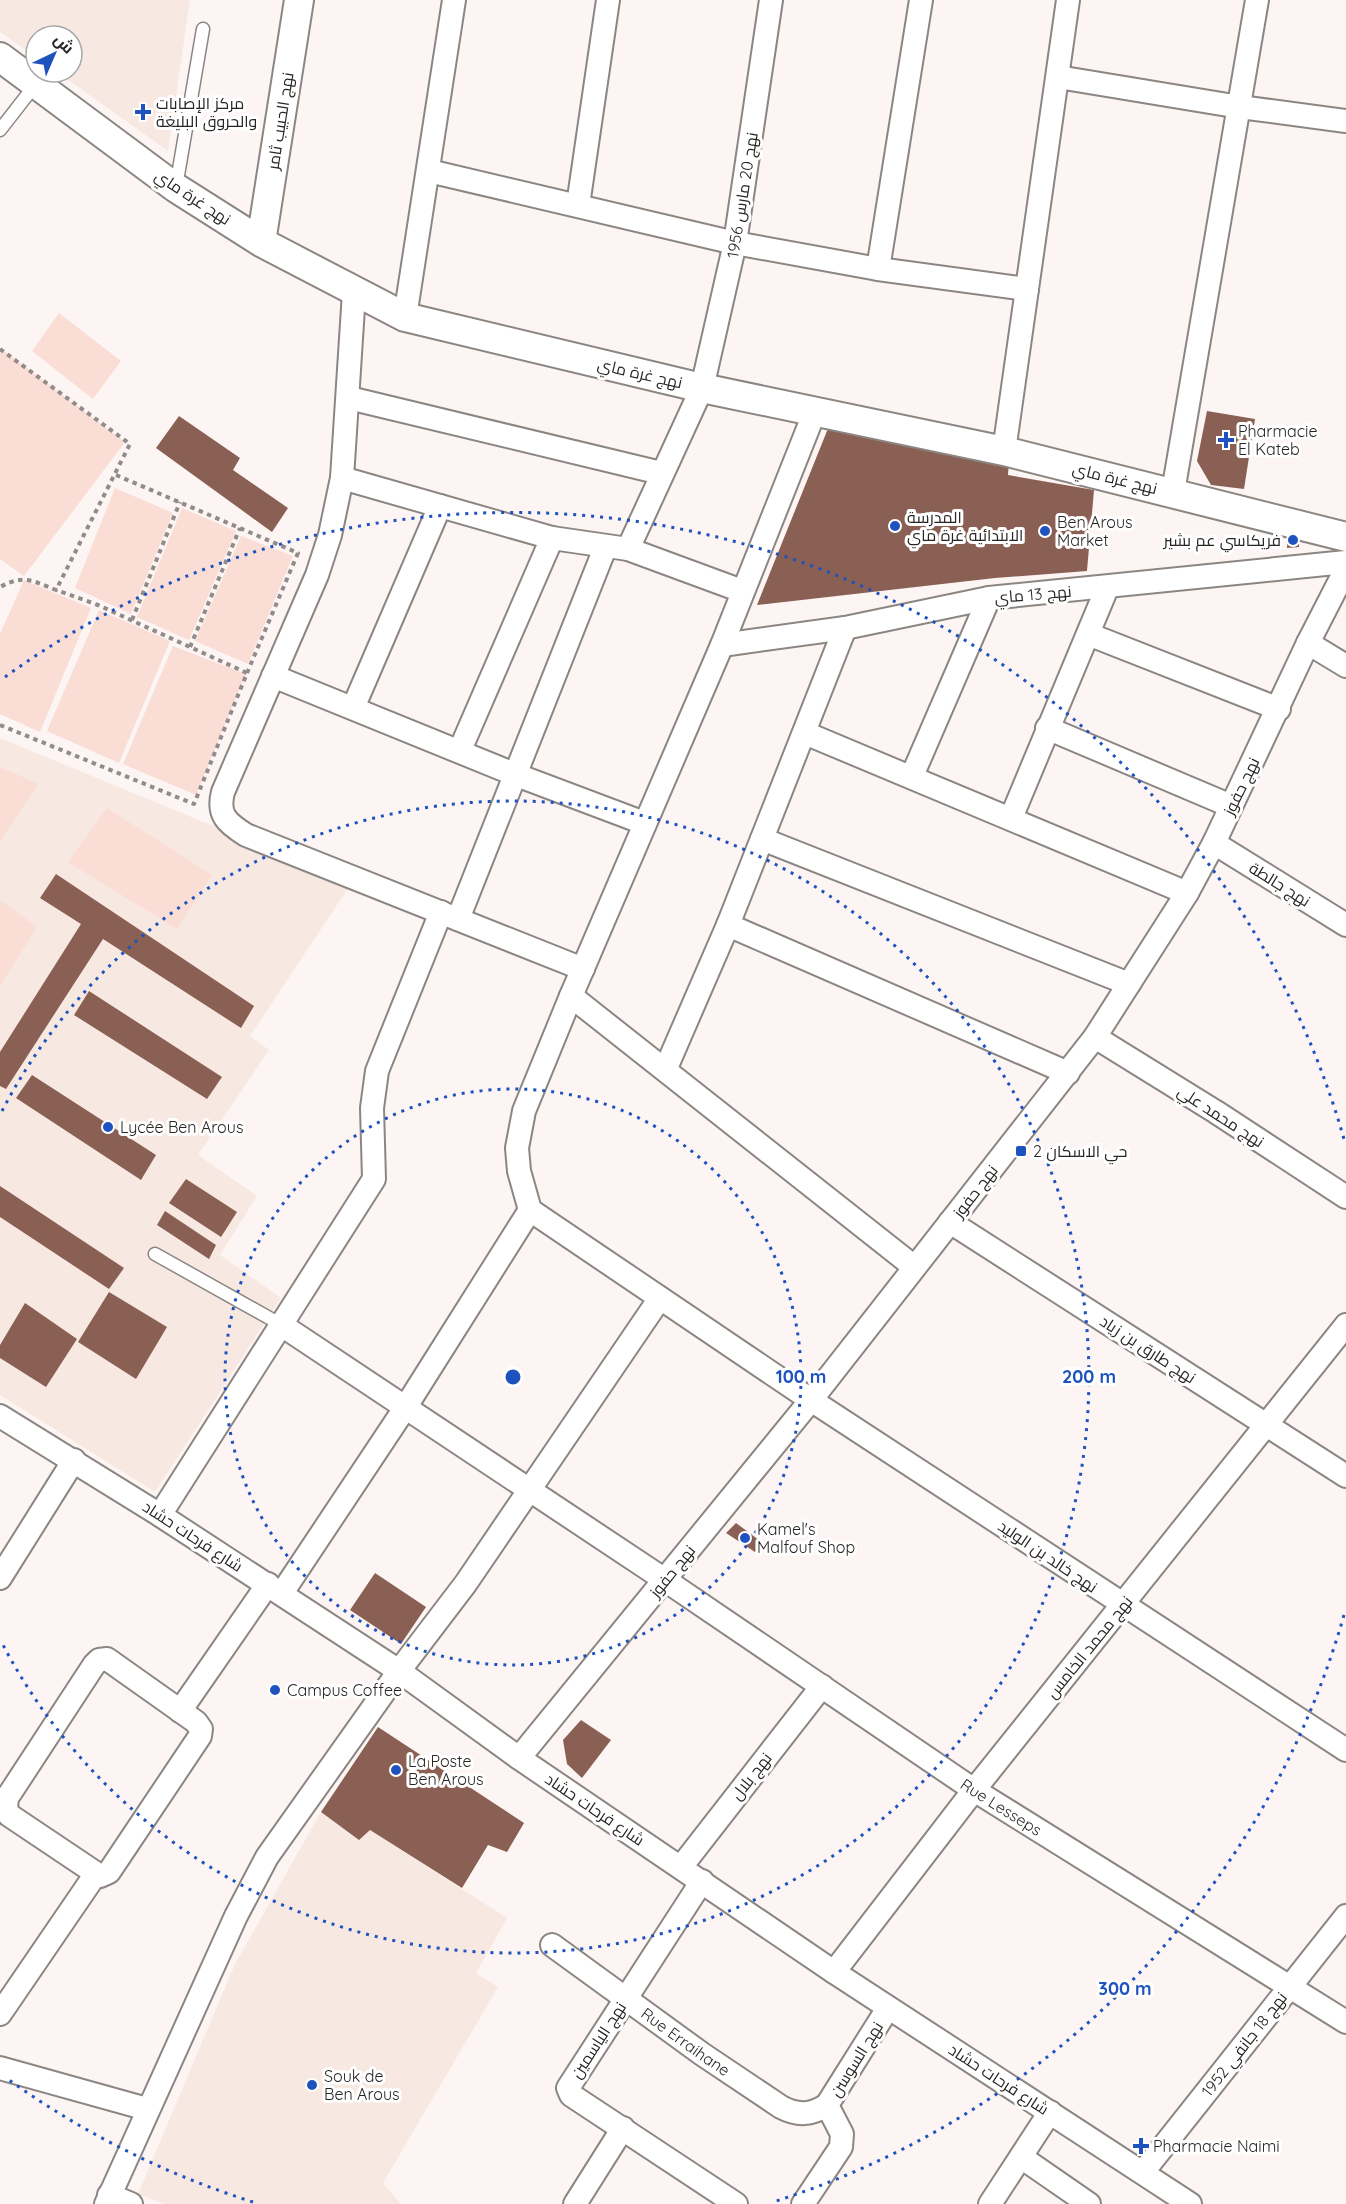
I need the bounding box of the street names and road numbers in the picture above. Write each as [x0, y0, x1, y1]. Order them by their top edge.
street label: نهج الحبيب ثامر [262, 71, 300, 173]
street label: نهج 20 مارس 1956 [722, 131, 764, 260]
street label: نهج غرة ماي [149, 165, 235, 232]
street label: نهج غرة ماي [595, 354, 684, 396]
street label: نهج غرة ماي [1070, 458, 1159, 502]
street label: نهج 13 ماي [994, 581, 1073, 611]
street label: نهج حفوز [1218, 754, 1265, 820]
street label: نهج جالطة [1245, 857, 1314, 912]
street label: نهج محمد علي [1172, 1081, 1268, 1155]
street label: نهج حفوز [947, 1160, 1003, 1224]
street label: نهج طارق بن زياد [1095, 1311, 1200, 1389]
street label: شارع فرحات حشاد [138, 1496, 247, 1578]
street label: نهج خالد بن الوليد [993, 1515, 1102, 1598]
street label: نهج حفوز [644, 1541, 701, 1603]
street label: نهج محمد الخامس [1042, 1592, 1138, 1704]
street label: نهج بلال [726, 1748, 777, 1805]
street label: شارع فرحات حشاد [540, 1768, 649, 1851]
street label: Rue Lesseps [957, 1774, 1045, 1840]
street label: نهج 18 جانفي 1952 [1197, 1988, 1294, 2103]
street label: نهج الياسمين [566, 1998, 632, 2083]
street label: Rue Erraihane [637, 2003, 734, 2080]
street label: نهج السوسن [825, 2018, 889, 2101]
street label: شارع فرحات حشاد [944, 2039, 1053, 2121]

